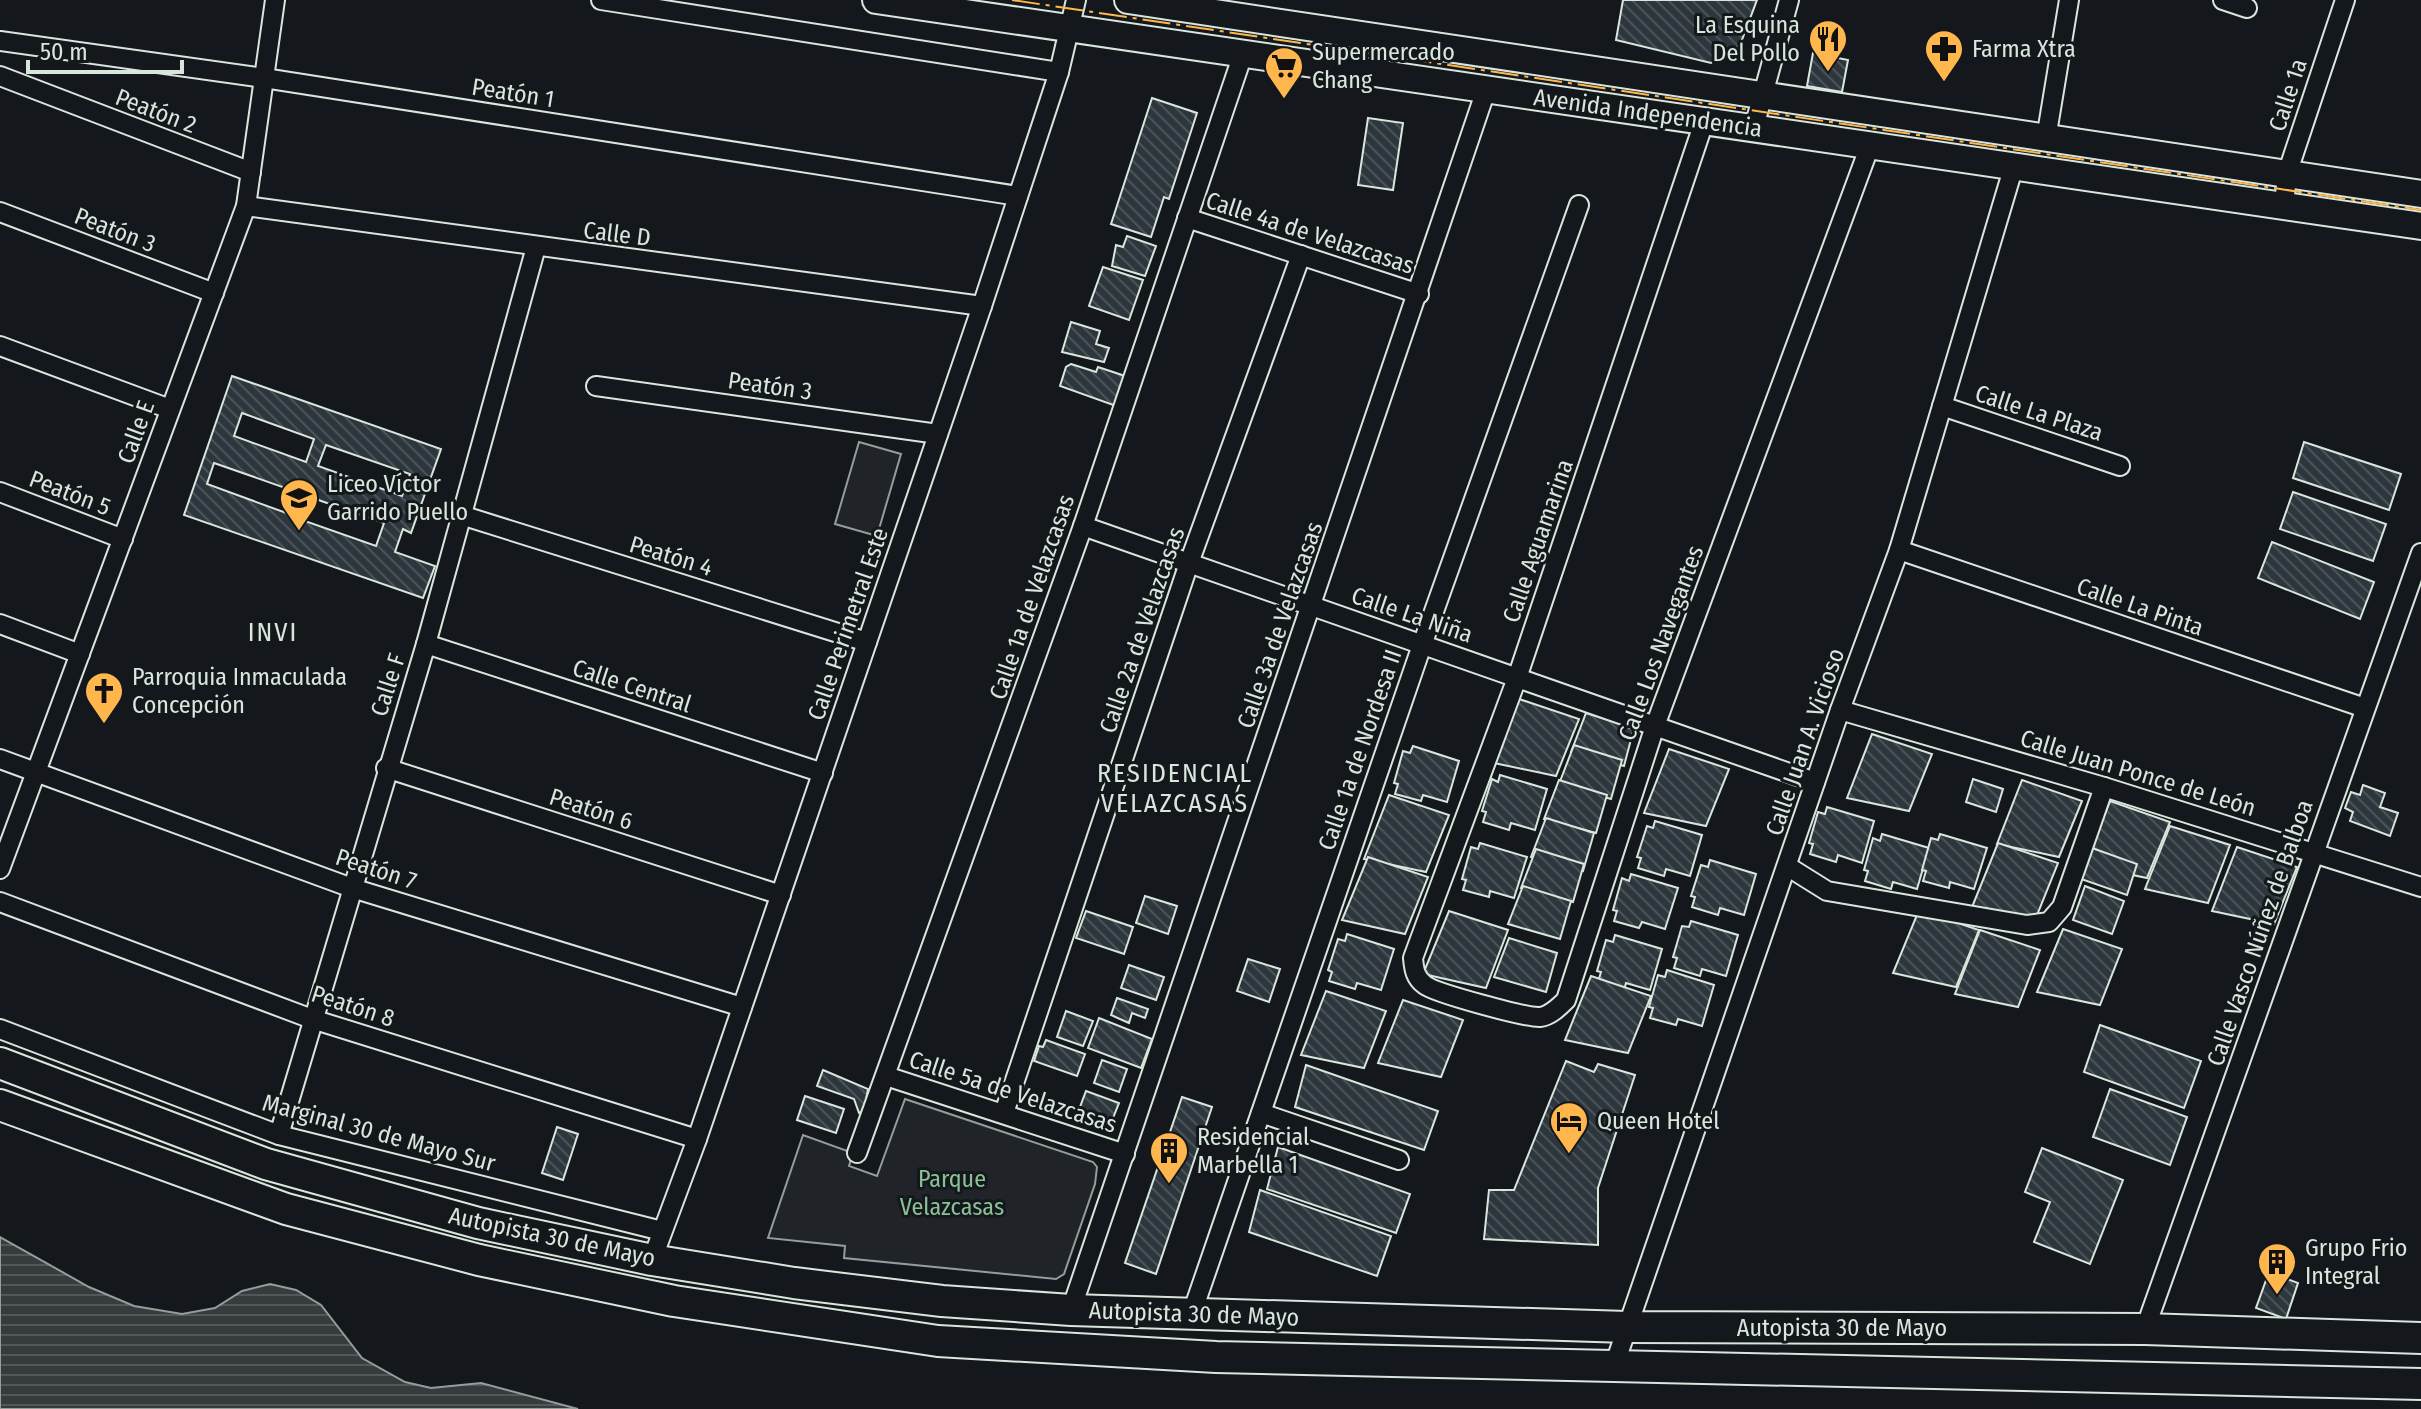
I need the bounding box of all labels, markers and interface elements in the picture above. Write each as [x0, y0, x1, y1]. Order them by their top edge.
place label: La Esquina Del Pollo [1695, 11, 1800, 67]
restaurant icon: La Esquina Del Pollo [1807, 18, 1849, 73]
scale bar [28, 24, 182, 74]
pharmacy icon: Farma Xtra [1923, 28, 1965, 83]
place label: Farma Xtra [1972, 35, 2076, 63]
text: 50 m [40, 38, 88, 66]
place label: Supermercado Chang [1312, 38, 1455, 94]
supermarket icon: Supermercado Chang [1263, 45, 1305, 100]
street label: Calle 1a [2263, 55, 2313, 135]
street label: Peatón 1 [470, 73, 556, 113]
street label: Peatón 2 [112, 83, 200, 139]
street label: Avenida Independencia [1532, 83, 1764, 143]
street label: Calle 4a de Velazcasas [1202, 186, 1418, 280]
street label: Peatón 3 [71, 202, 159, 258]
street label: Calle D [582, 216, 652, 252]
street label: Peatón 3 [726, 366, 814, 406]
street label: Calle La Plaza [1972, 379, 2106, 447]
street label: Calle E [112, 397, 160, 467]
street label: Calle Aguamarina [1497, 456, 1579, 626]
street label: Peatón 5 [25, 465, 115, 521]
place label: Liceo Víctor Garrido Puello [327, 470, 468, 526]
school or university icon: Liceo Víctor Garrido Puello [278, 477, 320, 532]
street label: Calle 1a de Velazcasas [984, 491, 1080, 703]
street label: Calle 3a de Velazcasas [1232, 518, 1328, 732]
street label: Calle 2a de Velazcasas [1094, 523, 1190, 737]
street label: Calle Perimetral Este [802, 524, 894, 724]
street label: Peatón 4 [626, 530, 716, 582]
street label: Calle Los Navegantes [1613, 542, 1709, 744]
street label: Calle La Pinta [2073, 572, 2207, 642]
street label: Calle La Niña [1348, 581, 1476, 649]
district label: INVI [248, 617, 298, 648]
street label: Calle Juan A. Vicioso [1760, 645, 1850, 839]
street label: Calle 1a de Nordesa II [1313, 646, 1407, 854]
street label: Calle F [365, 650, 411, 720]
street label: Calle Central [569, 654, 695, 718]
place label: Parroquia Inmaculada Concepción [132, 663, 347, 719]
church icon: Parroquia Inmaculada Concepción [83, 670, 125, 725]
street label: Calle Juan Ponce de León [2017, 724, 2259, 822]
district label: RESIDENCIAL VELAZCASAS [1097, 758, 1253, 819]
street label: Peatón 6 [546, 782, 636, 836]
street label: Calle Vasco Núñez de Balboa [2201, 796, 2319, 1070]
street label: Peatón 7 [332, 843, 420, 895]
street label: Peatón 8 [308, 979, 398, 1033]
street label: Calle 5a de Velazcasas [906, 1045, 1120, 1139]
street label: Marginal 30 de Mayo Sur [260, 1088, 499, 1178]
hotel icon: Queen Hotel [1548, 1100, 1590, 1155]
place label: Queen Hotel [1597, 1107, 1719, 1135]
place label: Residencial Marbella 1 [1197, 1123, 1309, 1179]
building icon: Residencial Marbella 1 [1148, 1130, 1190, 1185]
park label: Parque Velazcasas [900, 1165, 1004, 1221]
street label: Autopista 30 de Mayo [446, 1201, 658, 1273]
place label: Grupo Frio Integral [2305, 1234, 2407, 1290]
building icon: Grupo Frio Integral [2256, 1241, 2298, 1296]
street label: Autopista 30 de Mayo [1088, 1296, 1300, 1332]
street label: Autopista 30 de Mayo [1737, 1314, 1947, 1342]

